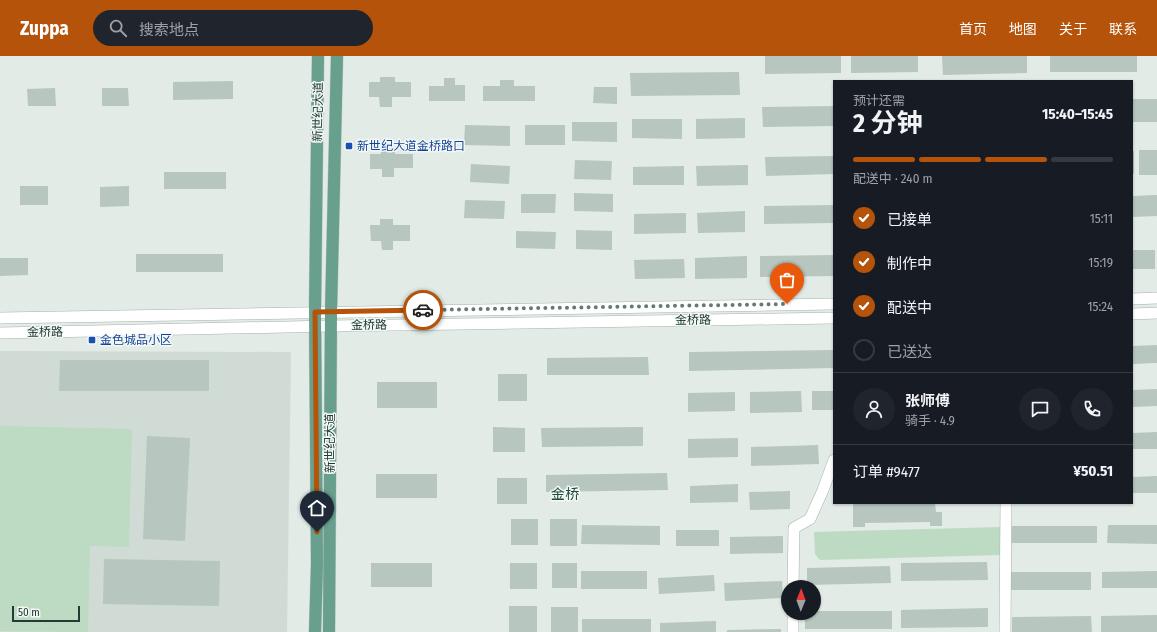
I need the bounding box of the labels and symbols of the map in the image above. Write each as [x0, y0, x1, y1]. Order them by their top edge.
street label: 新世纪大道 [310, 82, 326, 142]
place label: 新世纪大道金桥路口 [357, 139, 465, 153]
marker: 新世纪大道金桥路口 [344, 141, 354, 151]
pin [770, 263, 804, 304]
courier [403, 290, 443, 330]
street label: 金桥路 [675, 313, 711, 327]
street label: 金桥路 [351, 318, 387, 332]
street label: 金桥路 [27, 325, 63, 339]
place label: 金色城品小区 [100, 333, 172, 347]
marker: 金色城品小区 [87, 335, 97, 345]
street label: 新世纪大道 [323, 413, 337, 473]
district label: 金桥 [551, 486, 579, 503]
pin [300, 491, 334, 532]
north arrow [781, 580, 821, 620]
scale bar [12, 604, 80, 623]

